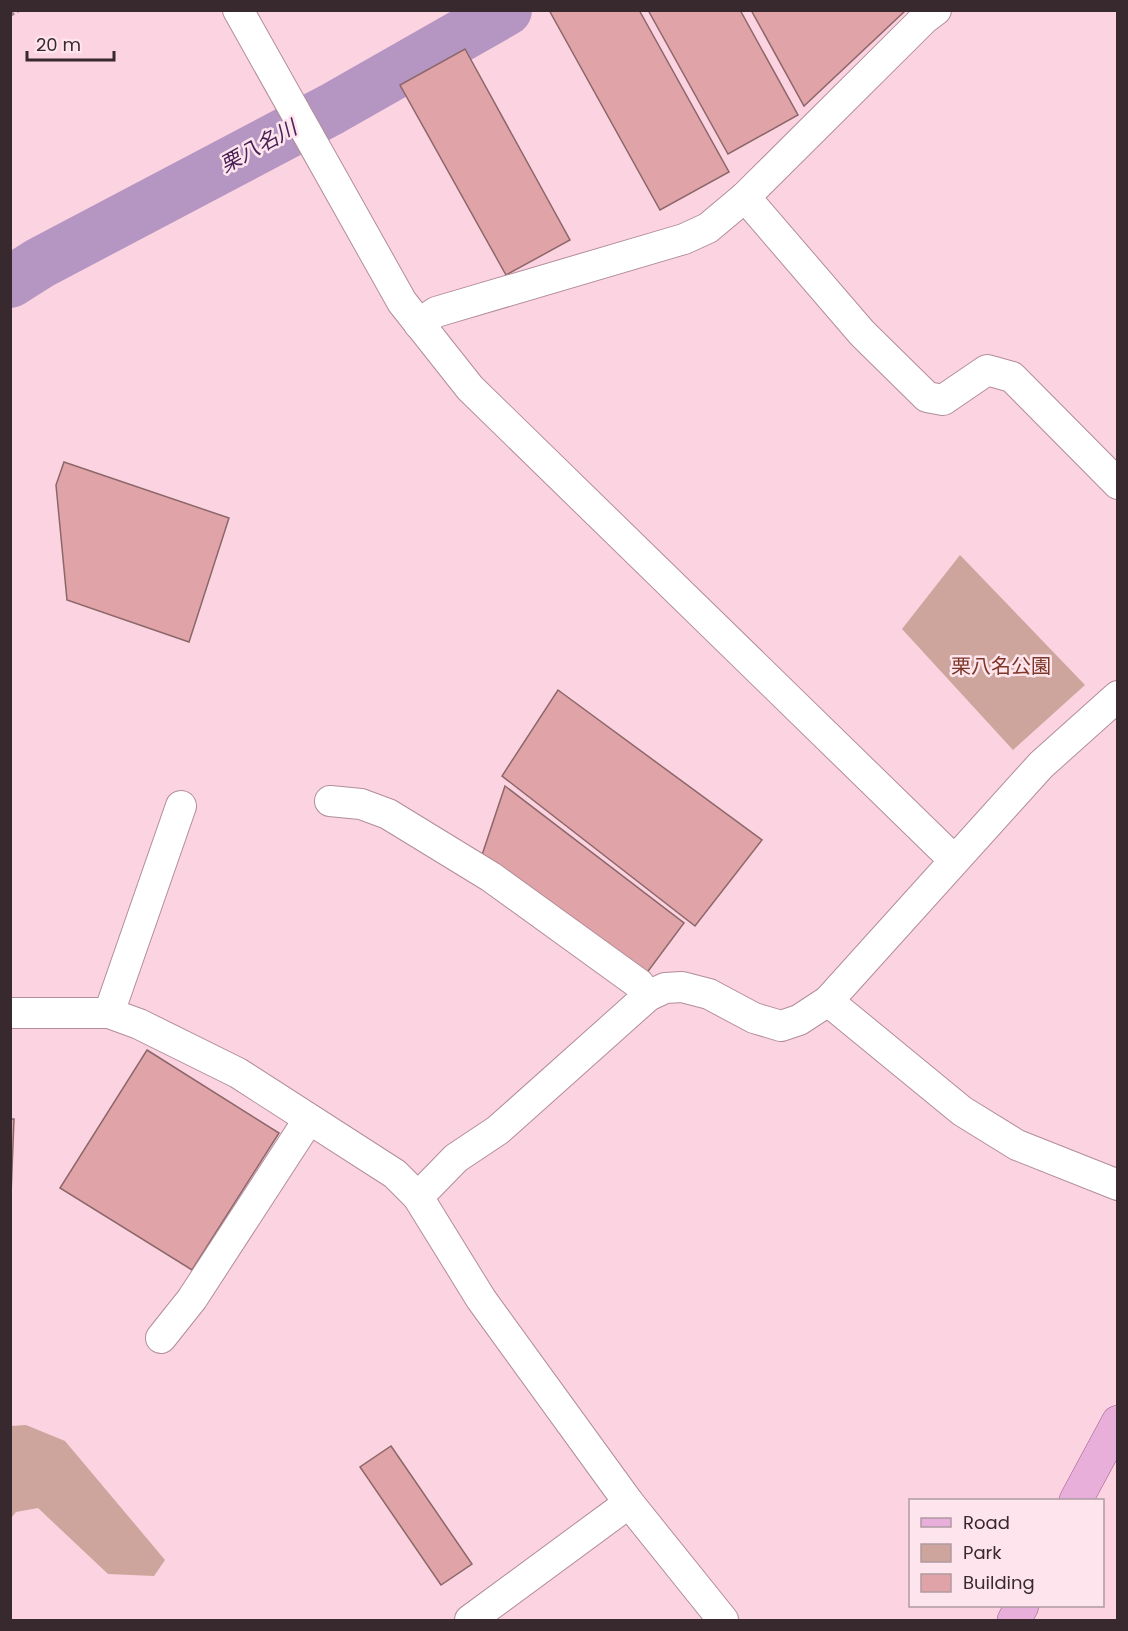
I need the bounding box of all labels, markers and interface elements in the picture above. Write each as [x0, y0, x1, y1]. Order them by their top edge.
scale bar [27, 24, 114, 62]
text: 20 m [36, 32, 81, 57]
water label: 栗八名川 [214, 112, 304, 179]
park label: 栗八名公園 [951, 652, 1051, 680]
legend [909, 1499, 1104, 1607]
text: Road [963, 1510, 1010, 1535]
text: Park [963, 1540, 1002, 1565]
text: Building [963, 1570, 1035, 1595]

